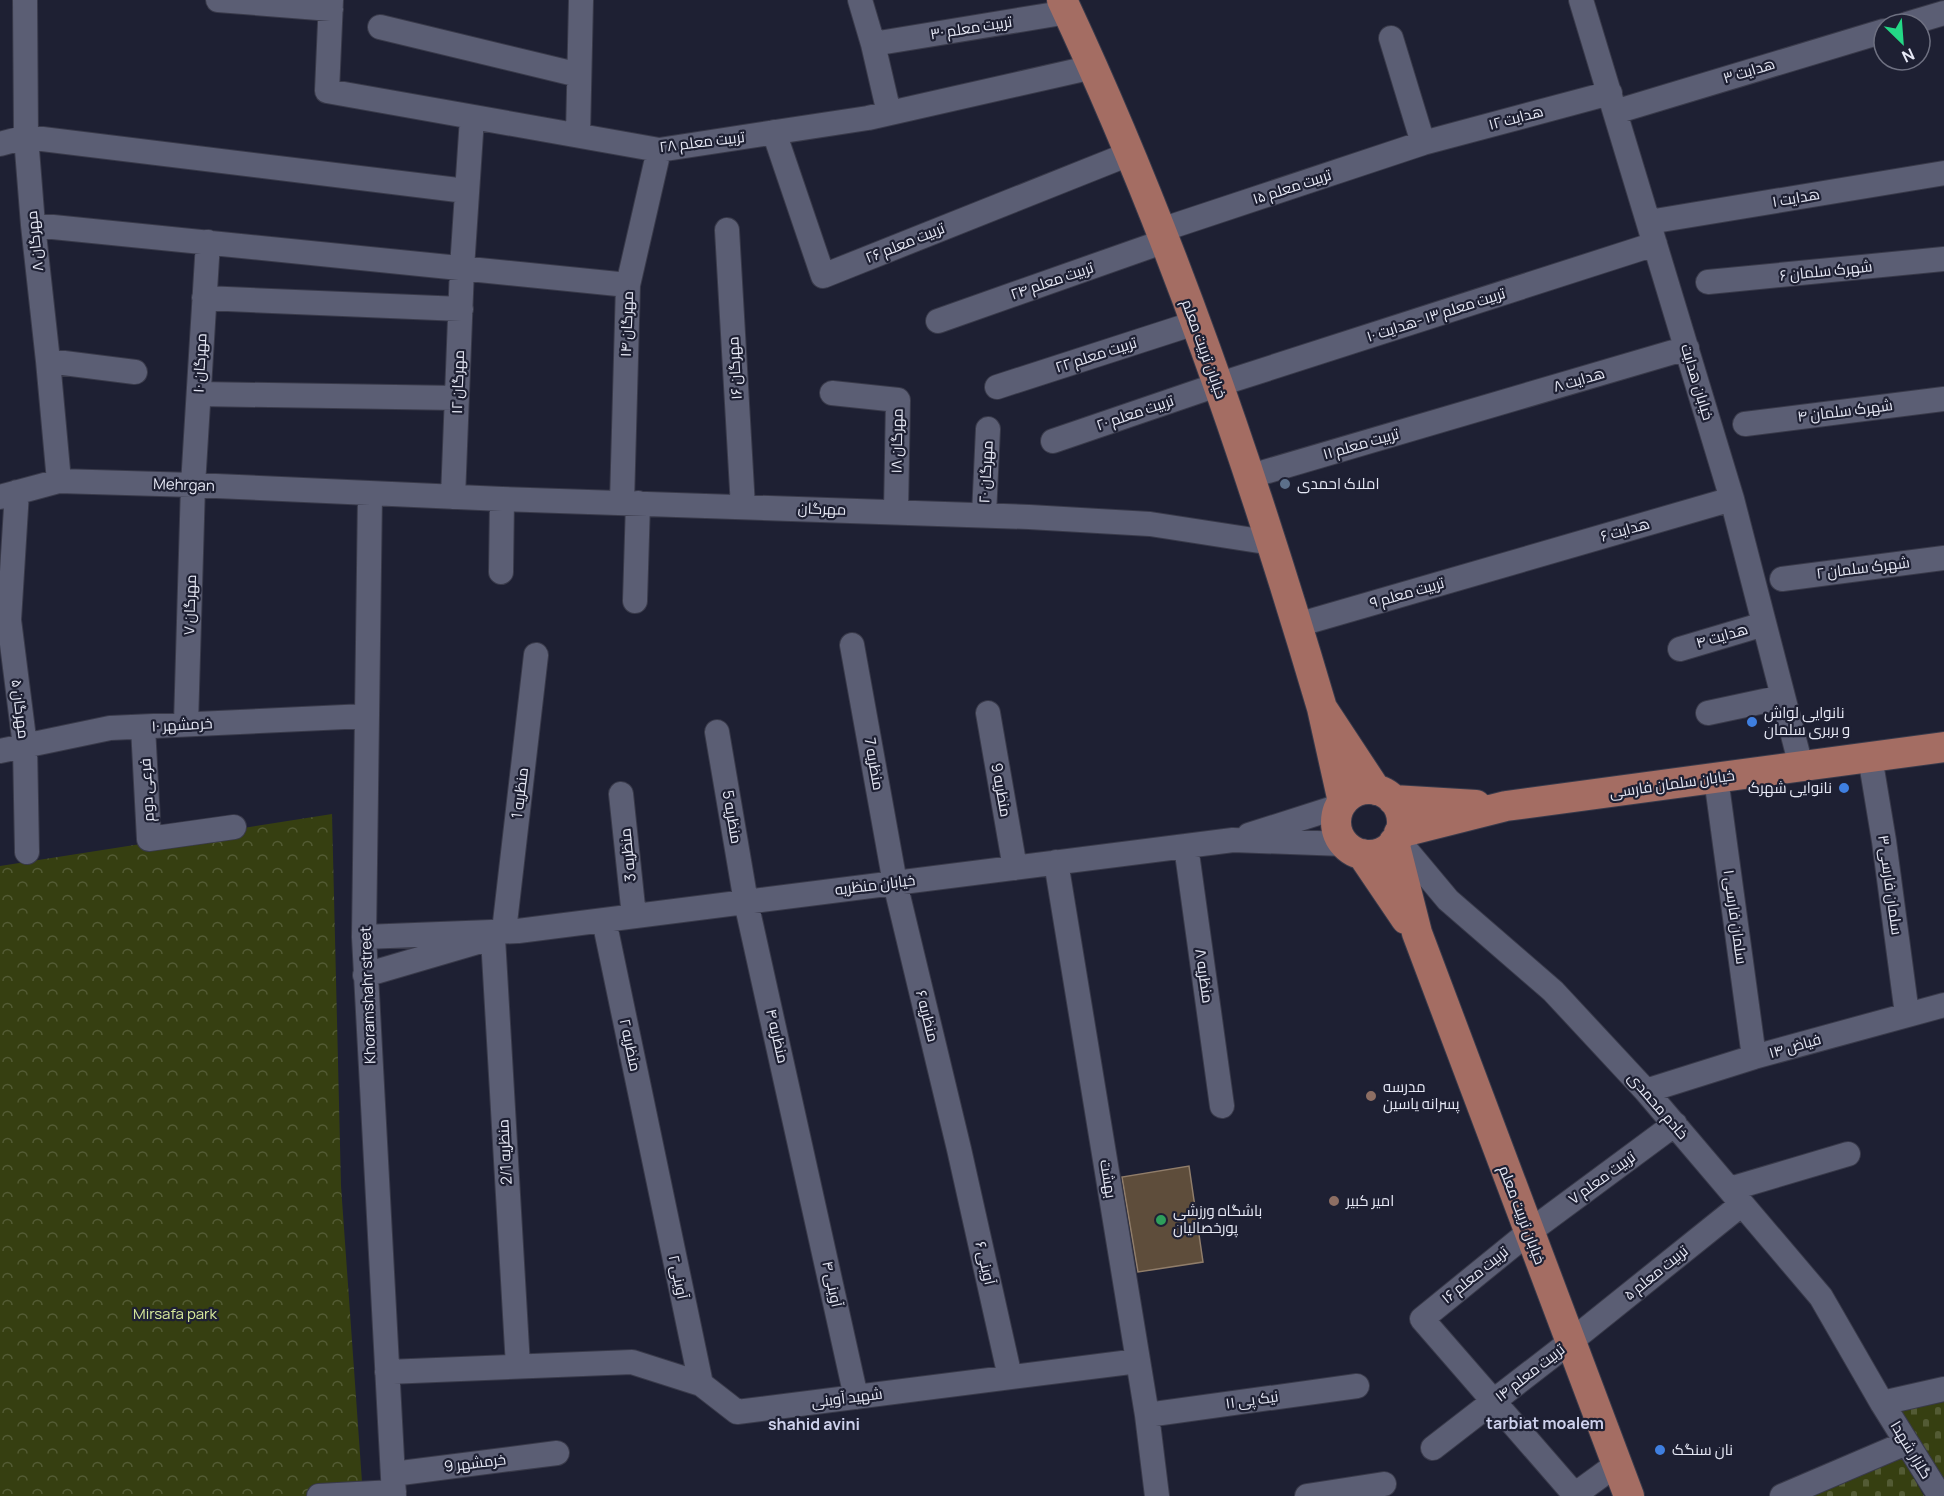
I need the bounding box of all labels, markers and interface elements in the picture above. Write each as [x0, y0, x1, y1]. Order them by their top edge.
street label: تربیت معلم ۳۰ [928, 11, 1013, 44]
north arrow [1872, 12, 1932, 72]
text: N [1898, 43, 1918, 68]
street label: هدایت ۳ [1720, 53, 1777, 88]
street label: هدایت ۱۲ [1486, 100, 1546, 135]
street label: تربیت معلم ۲۸ [658, 126, 746, 157]
street label: تربیت معلم ۱۵ [1250, 164, 1334, 209]
street label: هدایت ۱ [1771, 183, 1821, 212]
street label: مهرگان ۸ [21, 210, 48, 272]
street label: تربیت معلم ۲۶ [862, 217, 948, 268]
street label: شهرک سلمان ۶ [1778, 255, 1873, 286]
street label: تربیت معلم ۲۴ [1007, 256, 1096, 305]
street label: تربیت معلم ۱۳ -هدایت ۱۰ [1364, 282, 1508, 347]
street label: مهرگان ۱۴ [615, 291, 638, 357]
street label: خیابان تربیت معلم [1177, 296, 1232, 401]
street label: تربیت معلم ۲۲ [1052, 331, 1139, 378]
street label: مهرگان ۱۰ [187, 332, 212, 393]
street label: مهرگان ۱۶ [722, 336, 747, 400]
street label: خیابان هدایت [1676, 341, 1719, 423]
street label: مهرگان ۱۲ [446, 350, 469, 414]
street label: هدایت ۸ [1551, 362, 1607, 397]
street label: تربیت معلم ۲۰ [1093, 389, 1176, 436]
street label: شهرک سلمان ۴ [1796, 394, 1894, 427]
street label: مهرگان ۱۸ [885, 408, 908, 474]
street label: تربیت معلم ۱۱ [1320, 423, 1401, 464]
street label: مهرگان ۲۰ [973, 440, 998, 504]
street label: Mehrgan [153, 473, 215, 496]
place label: املاک احمدی [1297, 473, 1379, 494]
marker: املاک احمدی [1278, 477, 1292, 491]
street label: مهرگان [797, 497, 847, 520]
street label: هدایت ۶ [1598, 512, 1652, 547]
street label: شهرک سلمان ۲ [1815, 551, 1911, 584]
street label: تربیت معلم ۹ [1367, 572, 1447, 613]
street label: مهرگان ۷ [178, 574, 201, 636]
street label: هدایت ۴ [1693, 618, 1750, 653]
street label: مهرگان ۵ [6, 678, 35, 740]
place label: نانوایی لواش و بربری سلمان [1764, 702, 1850, 740]
street label: خرمشهر ۱۰ [151, 712, 213, 737]
marker: نانوایی لواش و بربری سلمان [1745, 715, 1759, 729]
street label: منظریه 7 [860, 736, 889, 792]
street label: فرعی دوم [134, 758, 159, 822]
street label: منظریه 9 [986, 761, 1017, 819]
street label: خیابان سلمان فارسی [1608, 764, 1736, 803]
street label: منظریه 1 [506, 766, 533, 820]
place label: نانوایی شهرک [1748, 777, 1832, 798]
marker: نانوایی شهرک [1837, 781, 1851, 795]
street label: منظریه 5 [717, 788, 748, 845]
street label: منظریه 3 [614, 827, 641, 883]
street label: سلمان فارسی ۳ [1873, 834, 1908, 936]
street label: سلمان فارسی ۱ [1718, 868, 1753, 966]
street label: خیابان منظریه [833, 869, 916, 900]
street label: Khoramshahr street [355, 926, 380, 1064]
street label: منظریه ۸ [1190, 947, 1219, 1005]
street label: منظریه ۶ [911, 988, 944, 1044]
street label: منظریه ۴ [761, 1007, 794, 1065]
street label: منظریه ۲ [615, 1017, 646, 1073]
street label: فیاض ۱۴ [1766, 1028, 1823, 1063]
street label: خادم محمدی [1623, 1068, 1693, 1144]
place label: مدرسه پسرانه یاسین [1383, 1076, 1460, 1114]
marker: مدرسه پسرانه یاسین [1364, 1089, 1378, 1103]
street label: منظریه 2/1 [492, 1119, 517, 1185]
street label: تربیت معلم ۷ [1564, 1146, 1640, 1209]
street label: بهشت [1095, 1158, 1122, 1200]
street label: خیابان تربیت معلم [1494, 1162, 1551, 1267]
place label: امیر کبیر [1345, 1190, 1394, 1211]
marker: امیر کبیر [1327, 1194, 1341, 1208]
place label: باشگاه ورزشی پورخصالیان [1173, 1200, 1262, 1238]
marker: باشگاه ورزشی پورخصالیان [1154, 1213, 1168, 1227]
street label: آوینی ۶ [970, 1239, 1001, 1287]
street label: تربیت معلم ۵ [1619, 1240, 1692, 1305]
street label: تربیت معلم ۱۶ [1437, 1241, 1513, 1308]
street label: آوینی ۲ [664, 1253, 693, 1301]
street label: آوینی ۴ [817, 1259, 848, 1309]
park label: Mirsafa park [133, 1303, 218, 1324]
street label: تربیت معلم ۱۴ [1490, 1339, 1569, 1407]
street label: شهید آوینی [810, 1383, 884, 1412]
street label: نیک پی ۱۱ [1224, 1385, 1280, 1414]
district label: tarbiat moalem [1486, 1412, 1604, 1434]
district label: shahid avini [768, 1413, 860, 1435]
street label: گلزار شهدا [1886, 1417, 1937, 1483]
place label: نان سنگک [1672, 1439, 1733, 1460]
marker: نان سنگک [1653, 1443, 1667, 1457]
street label: خرمشهر 9 [443, 1448, 507, 1477]

